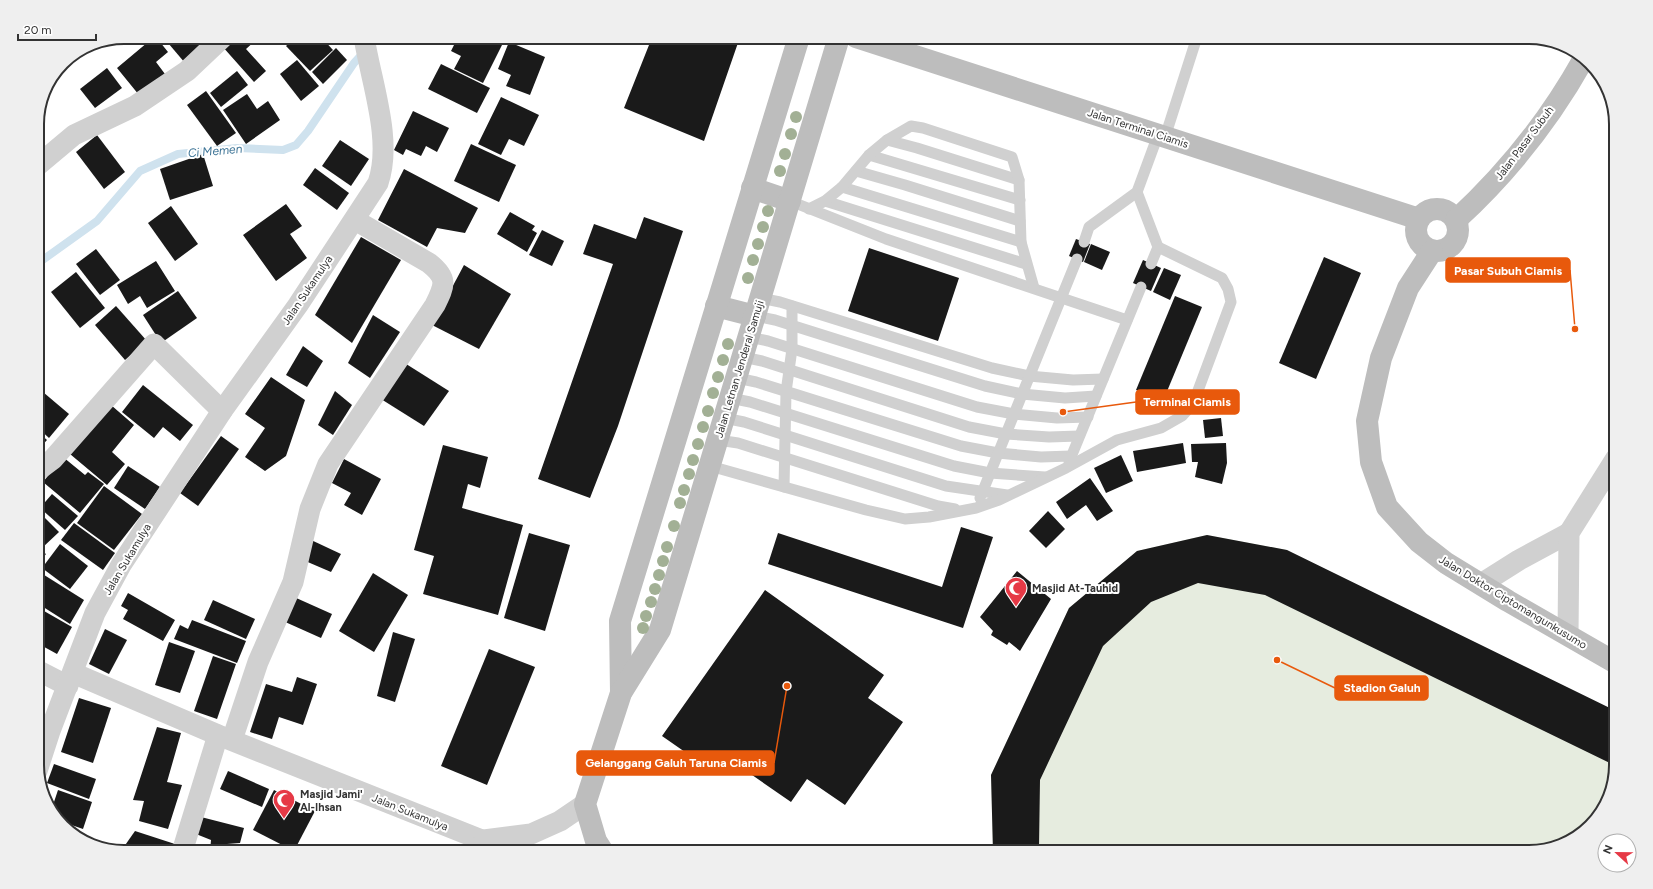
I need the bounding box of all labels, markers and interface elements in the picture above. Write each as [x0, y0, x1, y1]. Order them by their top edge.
scale bar [18, 16, 96, 42]
text: 20 m [24, 23, 52, 37]
street label: Jalan Pasar Subuh [1492, 104, 1556, 183]
street label: Jalan Terminal Ciamis [1086, 106, 1190, 151]
water label: Ci Memen [187, 142, 243, 160]
street label: Jalan Sukamulya [279, 253, 335, 328]
callout: Pasar Subuh Ciamis [1446, 258, 1570, 282]
text: Pasar Subuh Ciamis [1454, 264, 1562, 278]
street label: Jalan Letnan Jenderal Samuji [712, 299, 767, 439]
callout: Terminal Ciamis [1136, 390, 1239, 414]
text: Terminal Ciamis [1143, 395, 1231, 409]
street label: Jalan Sukamulya [101, 521, 154, 597]
street label: Jalan Doktor Ciptomangunkusumo [1436, 553, 1589, 652]
mosque icon: Masjid At-Tauhid [1003, 575, 1029, 608]
place label: Masjid At-Tauhid [1032, 582, 1118, 595]
callout: Stadion Galuh [1335, 676, 1428, 700]
text: Stadion Galuh [1343, 681, 1421, 695]
callout: Gelanggang Galuh Taruna Ciamis [577, 751, 774, 775]
text: Gelanggang Galuh Taruna Ciamis [585, 756, 767, 770]
mosque icon: Masjid Jami' Al-Ihsan [271, 787, 297, 820]
place label: Masjid Jami' Al-Ihsan [300, 788, 363, 814]
street label: Jalan Sukamulya [370, 791, 450, 834]
north arrow [1597, 833, 1637, 873]
text: N [1601, 843, 1616, 856]

